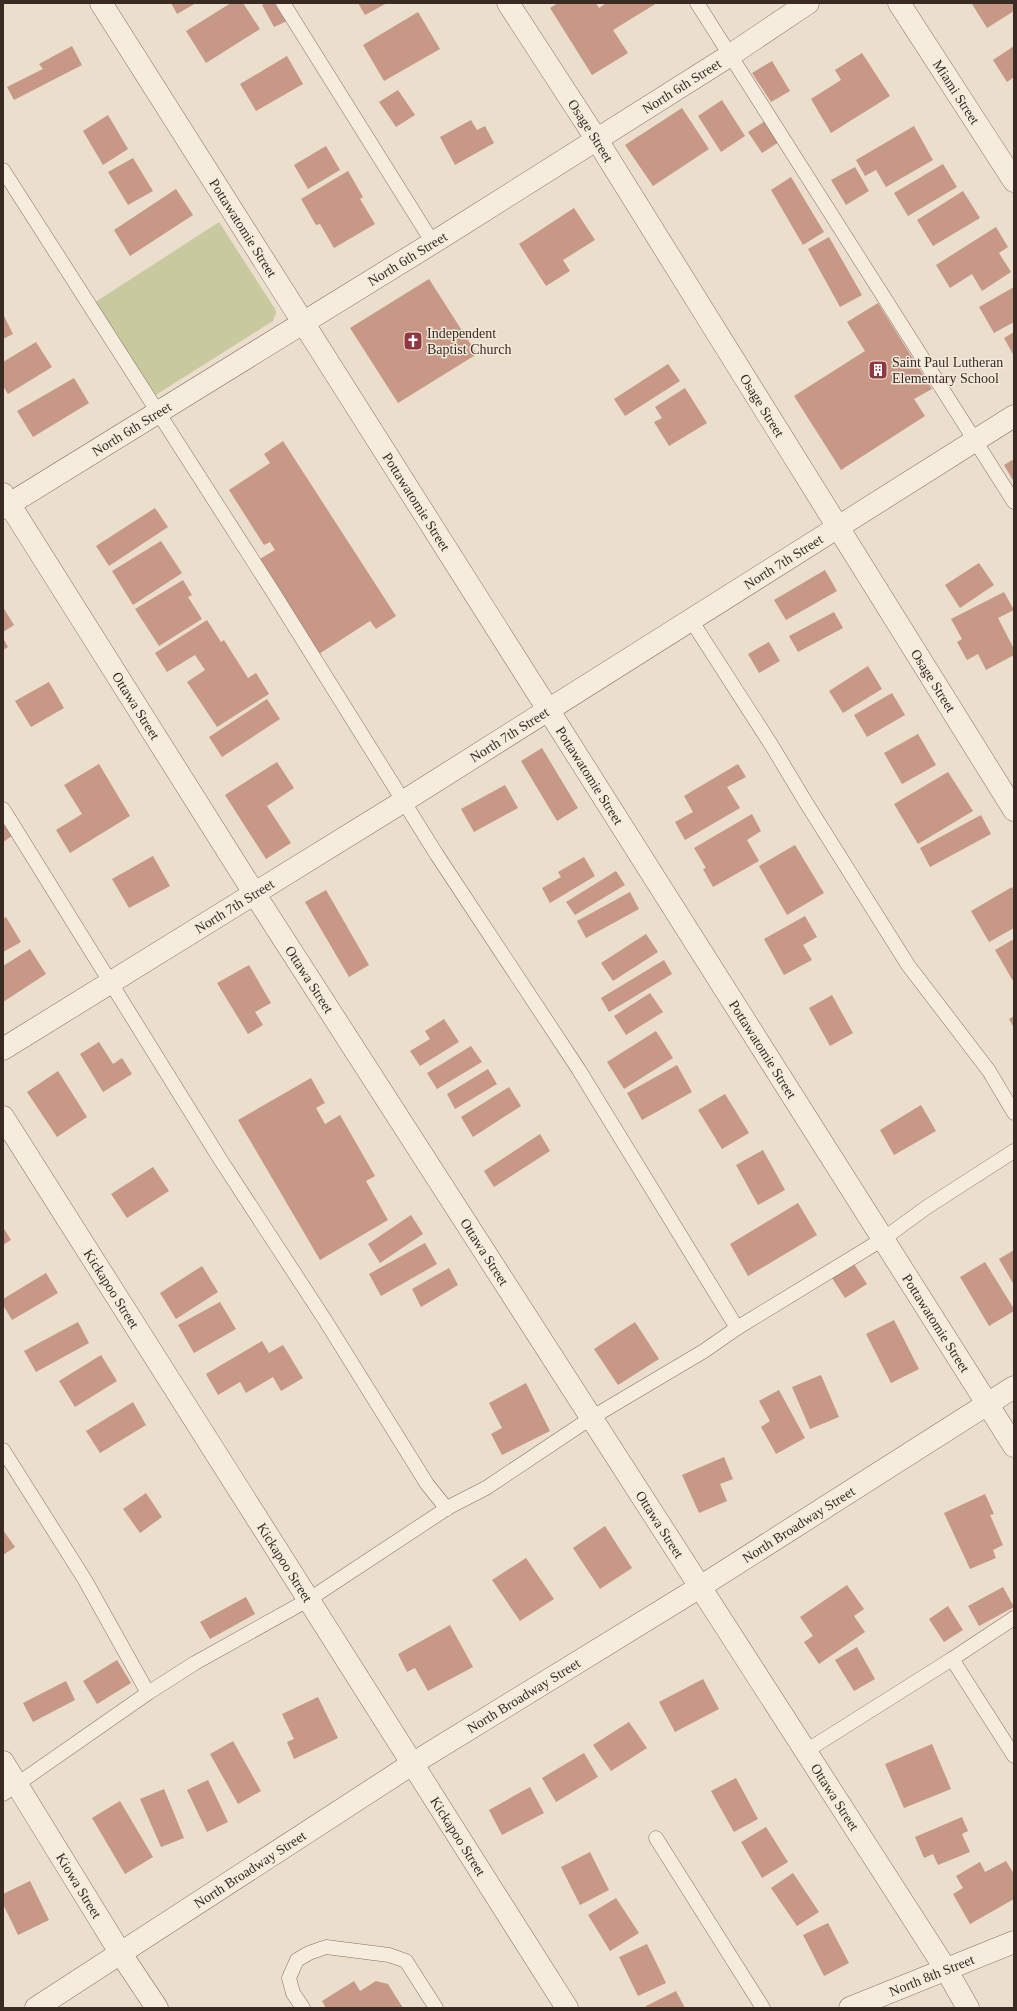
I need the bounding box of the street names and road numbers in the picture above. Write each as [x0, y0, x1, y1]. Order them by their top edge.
street label: North 6th Street [639, 56, 724, 116]
street label: Miami Street [930, 57, 983, 127]
street label: Osage Street [565, 97, 616, 165]
street label: Pottawatomie Street [207, 176, 280, 280]
street label: North 6th Street [365, 228, 450, 289]
street label: Osage Street [737, 371, 787, 440]
street label: North 6th Street [89, 399, 174, 459]
street label: Pottawatomie Street [380, 450, 453, 554]
street label: North 7th Street [741, 531, 826, 592]
street label: Osage Street [908, 646, 959, 715]
street label: Ottawa Street [109, 669, 163, 742]
street label: North 7th Street [467, 704, 552, 765]
street label: Pottawatomie Street [553, 724, 626, 827]
street label: North 7th Street [192, 876, 277, 936]
street label: Ottawa Street [282, 943, 337, 1016]
street label: Pottawatomie Street [726, 997, 800, 1101]
street label: Ottawa Street [458, 1216, 512, 1288]
street label: Kickapoo Street [81, 1246, 142, 1331]
street label: Pottawatomie Street [900, 1271, 973, 1375]
street label: North Broadway Street [740, 1483, 857, 1566]
street label: Ottawa Street [633, 1488, 687, 1561]
street label: Kickapoo Street [254, 1520, 316, 1605]
street label: North Broadway Street [464, 1655, 583, 1736]
street label: Ottawa Street [808, 1761, 862, 1833]
street label: Kickapoo Street [428, 1794, 489, 1878]
street label: North Broadway Street [191, 1827, 309, 1911]
street label: Kiowa Street [53, 1850, 105, 1921]
street label: North 8th Street [887, 1951, 976, 1999]

